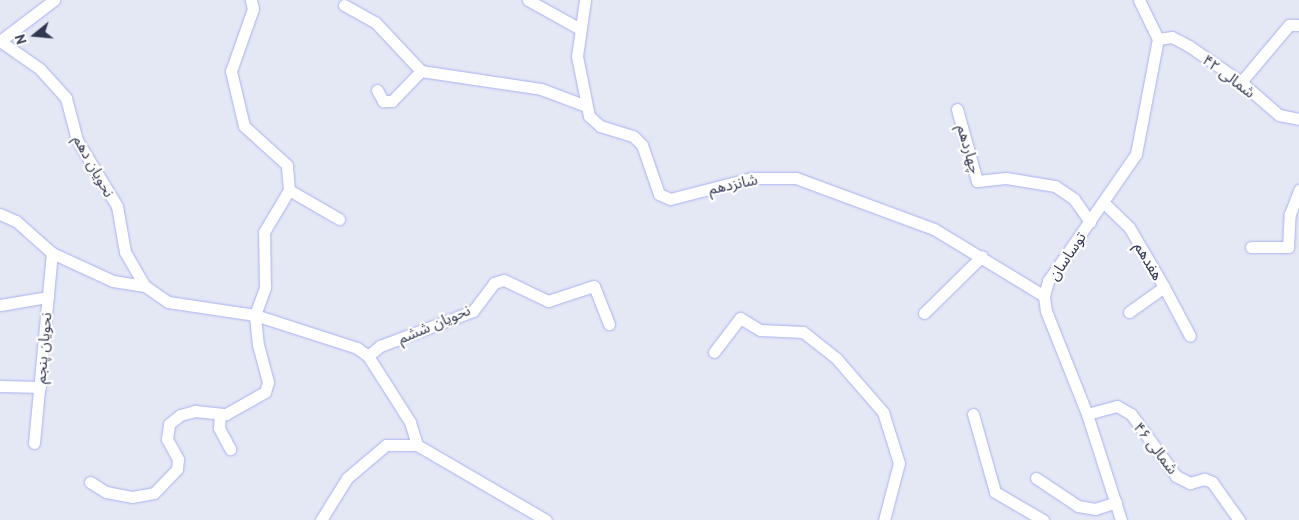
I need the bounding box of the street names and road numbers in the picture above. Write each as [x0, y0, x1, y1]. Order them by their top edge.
street label: شمالی ۴۲ [1199, 50, 1259, 102]
street label: چهاردهم [953, 122, 985, 176]
street label: نحویان دهم [70, 132, 118, 200]
street label: شانزدهم [707, 170, 759, 198]
street label: توساسان [1044, 229, 1090, 283]
street label: هفدهم [1131, 239, 1167, 283]
street label: نحویان ششم [395, 301, 473, 347]
street label: نحویان پنجم [31, 312, 55, 384]
street label: شمالی ۴۶ [1130, 418, 1182, 478]

